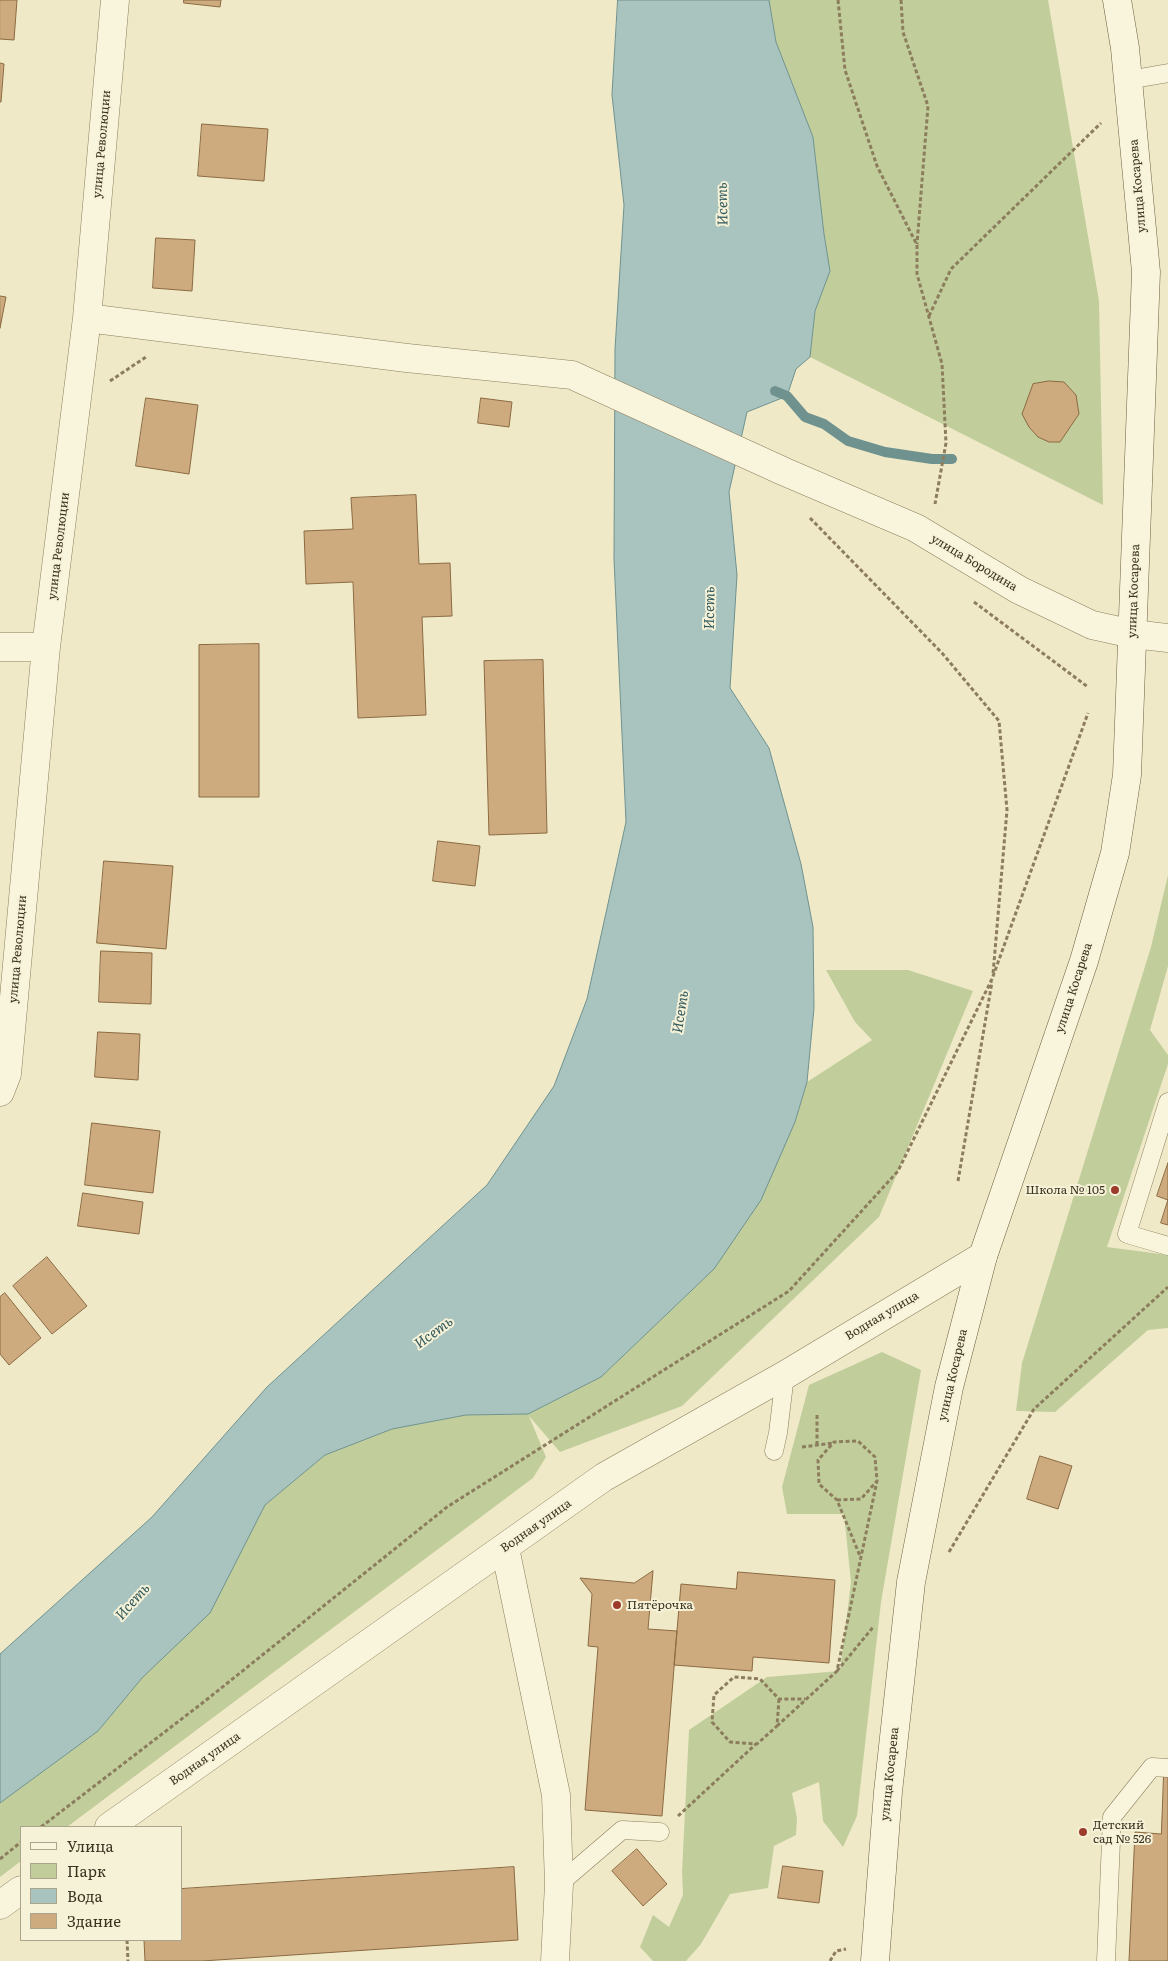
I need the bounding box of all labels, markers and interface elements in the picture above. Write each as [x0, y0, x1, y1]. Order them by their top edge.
street label: улица Революции [90, 89, 114, 199]
street label: улица Косарева [1127, 138, 1149, 234]
water label: Исеть [714, 182, 732, 226]
street label: улица Революции [45, 491, 73, 601]
street label: улица Бородина [928, 531, 1020, 595]
street label: улица Косарева [1125, 544, 1143, 638]
water label: Исеть [701, 586, 719, 630]
street label: улица Революции [6, 894, 30, 1004]
street label: улица Косарева [1053, 941, 1095, 1035]
water label: Исеть [669, 989, 693, 1035]
place label: Школа № 105 [1025, 1183, 1105, 1197]
marker: Школа № 105 [1109, 1184, 1121, 1196]
street label: Водная улица [843, 1288, 921, 1344]
water label: Исеть [412, 1314, 456, 1352]
street label: улица Косарева [935, 1328, 971, 1422]
street label: Водная улица [498, 1496, 574, 1556]
water label: Исеть [112, 1580, 154, 1624]
place label: Пятёрочка [627, 1598, 693, 1612]
marker: Пятёрочка [611, 1599, 623, 1611]
street label: улица Косарева [878, 1726, 902, 1822]
street label: Водная улица [167, 1729, 243, 1789]
place label: Детcкий сад № 526 [1093, 1818, 1151, 1846]
legend [20, 1826, 182, 1941]
marker: Детcкий сад № 526 [1077, 1826, 1089, 1838]
text: Улица [67, 1834, 114, 1857]
text: Парк [67, 1859, 106, 1882]
text: Вода [67, 1884, 103, 1907]
text: Здание [67, 1909, 121, 1932]

